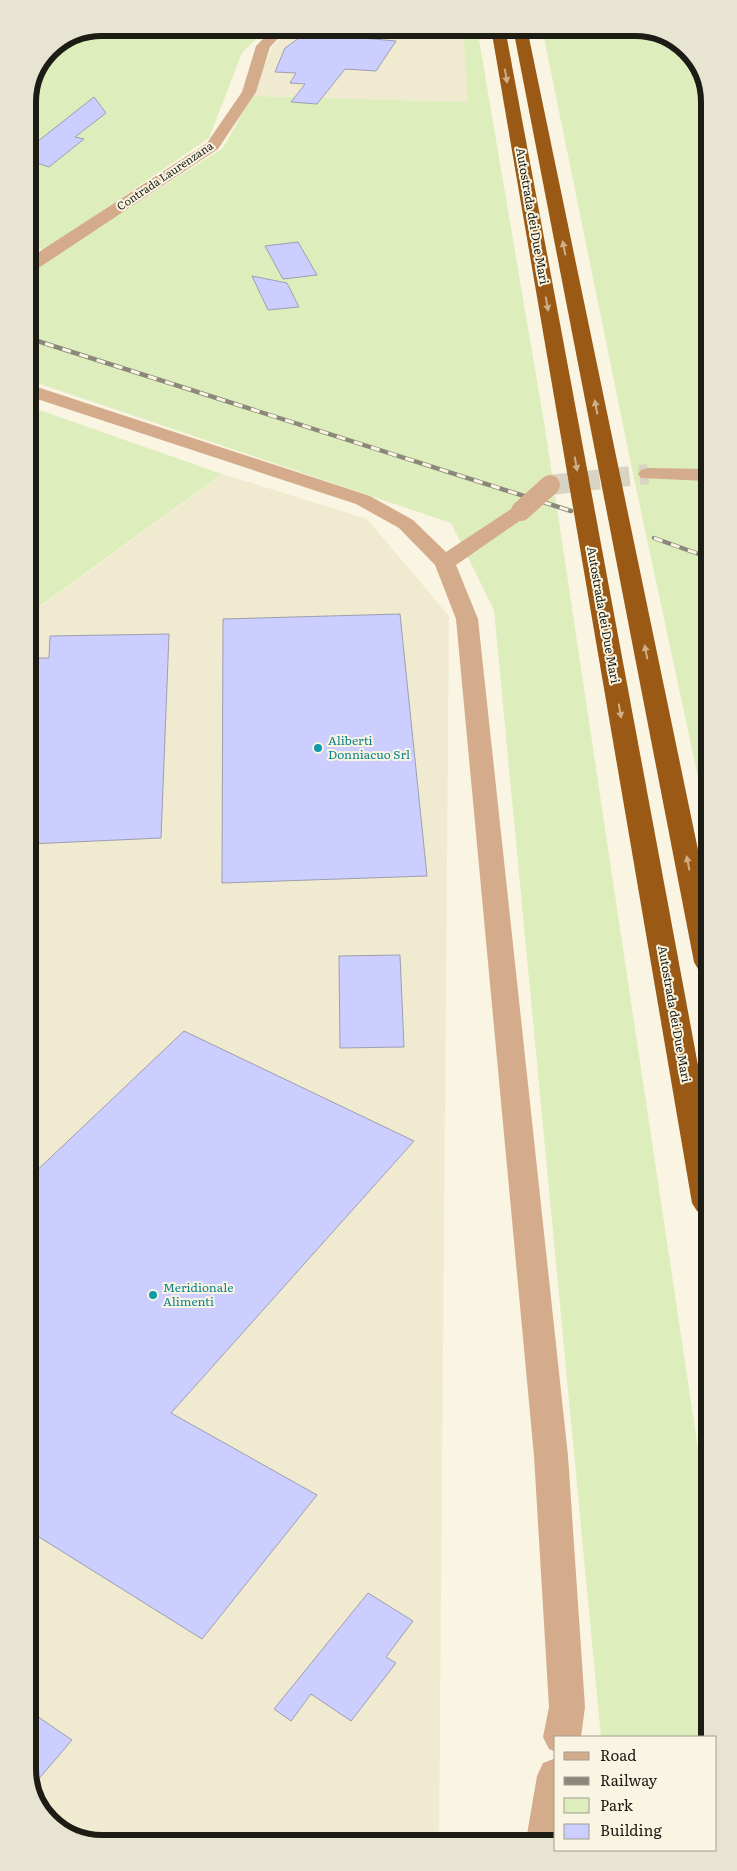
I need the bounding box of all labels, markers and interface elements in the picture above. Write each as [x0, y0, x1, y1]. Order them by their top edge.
one-way arrow [503, 68, 511, 84]
street label: Contrada Laurenzana [113, 137, 216, 213]
street label: Autostrada dei Due Mari [512, 146, 554, 286]
one-way arrow [560, 239, 568, 255]
one-way arrow [544, 297, 552, 313]
one-way arrow [592, 399, 600, 415]
one-way arrow [573, 457, 581, 473]
street label: Autostrada dei Due Mari [583, 545, 625, 685]
one-way arrow [641, 644, 649, 660]
one-way arrow [617, 703, 625, 719]
place label: Aliberti Donniacuo Srl [328, 731, 410, 763]
marker: Aliberti Donniacuo Srl [312, 742, 324, 754]
one-way arrow [683, 855, 691, 871]
street label: Autostrada dei Due Mari [654, 944, 696, 1084]
place label: Meridionale Alimenti [163, 1278, 233, 1310]
marker: Meridionale Alimenti [147, 1289, 159, 1301]
legend [554, 1736, 717, 1851]
text: Road [600, 1743, 636, 1766]
text: Railway [600, 1768, 658, 1791]
text: Park [600, 1793, 634, 1816]
text: Building [600, 1818, 662, 1841]

